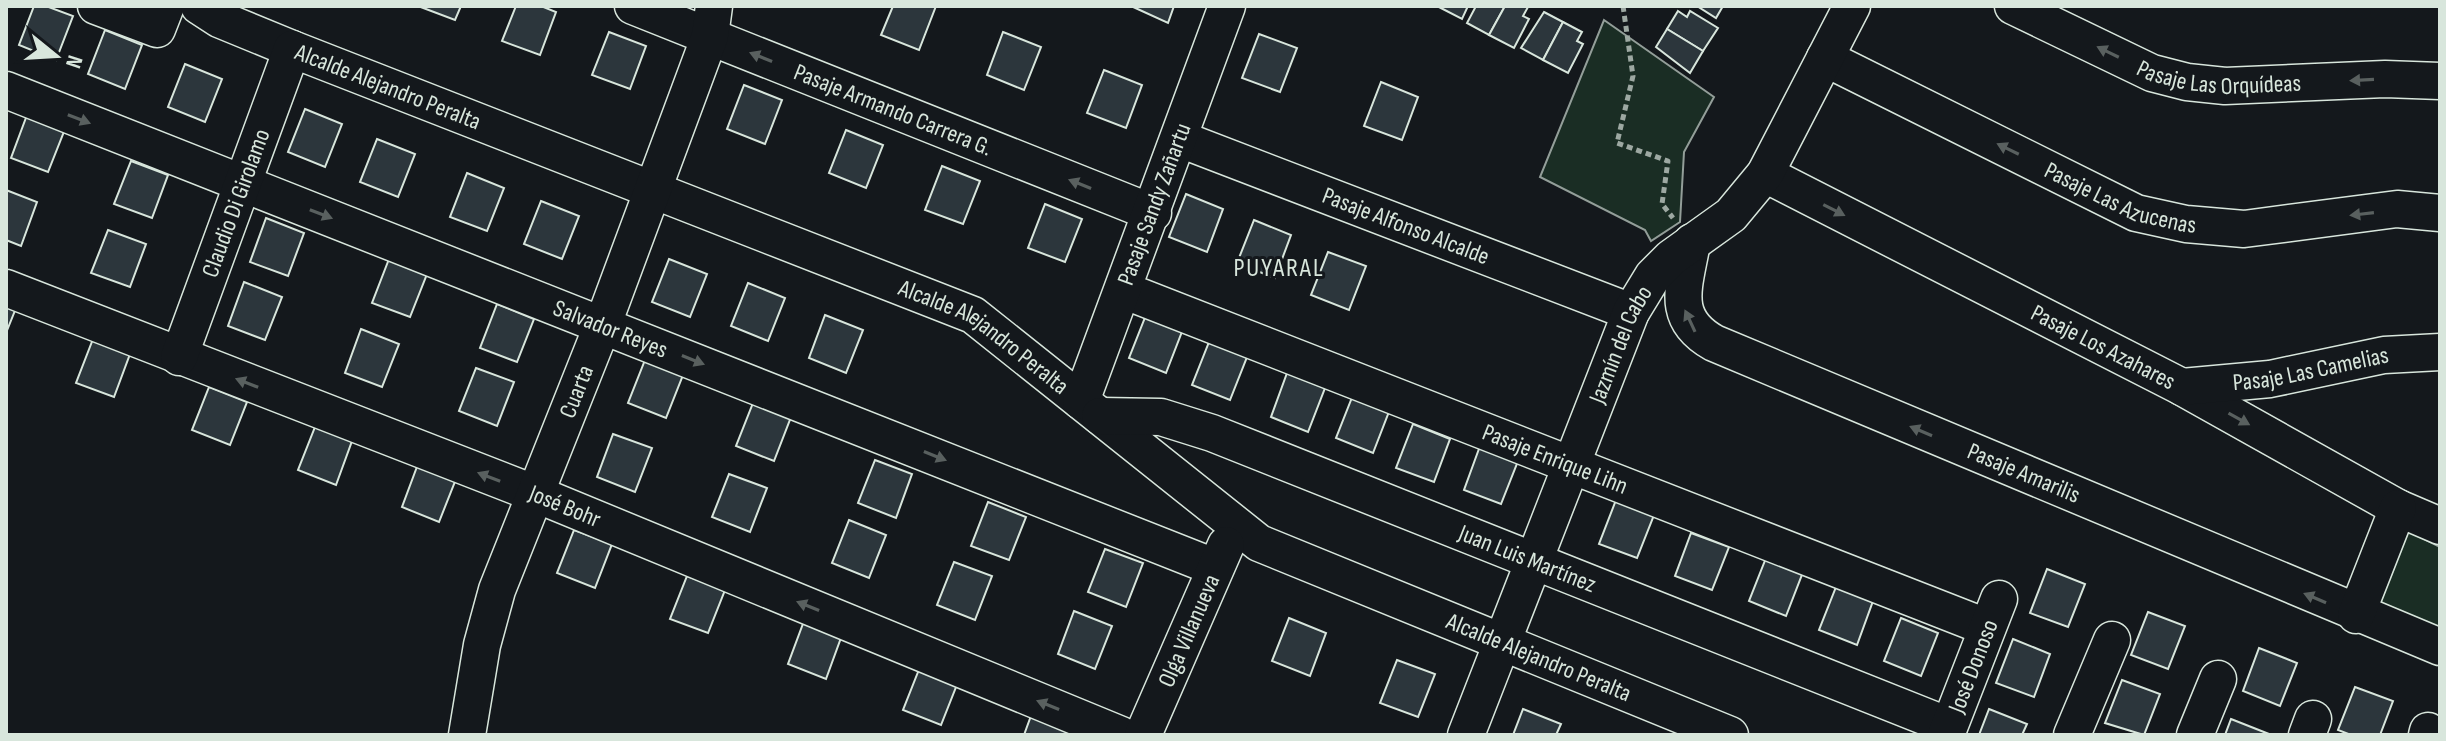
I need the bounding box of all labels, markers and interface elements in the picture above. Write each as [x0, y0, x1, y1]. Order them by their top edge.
north arrow [16, 16, 96, 96]
street label: Alcalde Alejandro Peralta [290, 37, 485, 136]
one-way arrow [2097, 45, 2120, 59]
one-way arrow [749, 50, 773, 63]
text: N [59, 52, 88, 71]
street label: Pasaje Las Orquídeas [2132, 54, 2302, 101]
street label: Pasaje Armando Carrera G. [790, 58, 996, 162]
one-way arrow [2349, 73, 2374, 86]
one-way arrow [67, 113, 91, 126]
street label: Pasaje Sandy Zañartu [1111, 119, 1197, 289]
street label: Claudio Di Girolamo [195, 125, 276, 281]
one-way arrow [1996, 142, 2019, 156]
street label: Pasaje Las Azucenas [2040, 156, 2197, 240]
one-way arrow [1068, 177, 1092, 190]
street label: Pasaje Alfonso Alcalde [1318, 181, 1493, 271]
one-way arrow [1822, 203, 1845, 216]
one-way arrow [309, 207, 333, 220]
one-way arrow [2350, 208, 2375, 221]
district label: PUYARAL [1233, 253, 1325, 284]
street label: Alcalde Alejandro Peralta [894, 273, 1074, 401]
street label: Jazmín del Cabo [1582, 280, 1659, 408]
street label: Salvador Reyes [549, 294, 672, 365]
street label: Pasaje Los Azahares [2026, 298, 2180, 396]
one-way arrow [1683, 309, 1697, 332]
street label: Pasaje Las Camelias [2231, 340, 2391, 397]
one-way arrow [681, 353, 705, 366]
street label: Cuarta [553, 361, 600, 422]
one-way arrow [235, 376, 259, 389]
one-way arrow [2228, 412, 2250, 426]
street label: Pasaje Enrique Lihn [1478, 418, 1632, 501]
one-way arrow [1909, 424, 1933, 437]
street label: Pasaje Amarilis [1963, 437, 2084, 510]
one-way arrow [923, 449, 947, 462]
one-way arrow [477, 470, 501, 483]
street label: José Bohr [524, 478, 605, 534]
street label: Juan Luis Martínez [1454, 518, 1601, 599]
street label: Olga Villanueva [1152, 570, 1226, 692]
one-way arrow [2304, 591, 2327, 604]
one-way arrow [796, 600, 820, 613]
street label: Alcalde Alejandro Peralta [1441, 607, 1635, 708]
street label: José Donoso [1942, 615, 2005, 718]
one-way arrow [1036, 699, 1060, 712]

